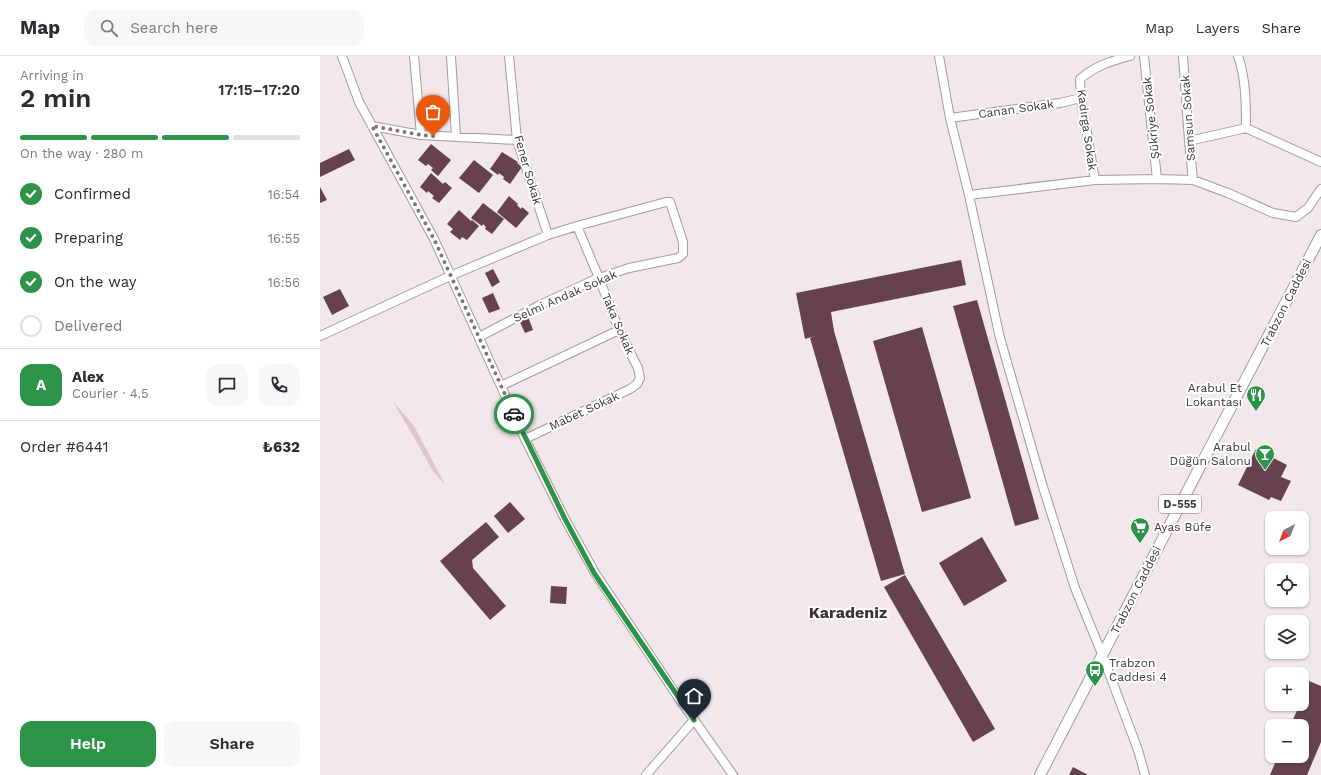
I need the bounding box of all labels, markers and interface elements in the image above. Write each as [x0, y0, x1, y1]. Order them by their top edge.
search box [84, 10, 364, 46]
text: Map [20, 16, 60, 39]
icon: search [98, 17, 120, 39]
text: Search here [130, 19, 218, 37]
text: Map [1145, 20, 1174, 36]
text: Layers [1196, 20, 1240, 36]
text: Share [1262, 20, 1301, 36]
text: Arriving in [20, 68, 84, 83]
street label: Samsun Sokak [1178, 74, 1198, 162]
street label: Şükriye Sokak [1140, 76, 1162, 160]
text: 17:15–17:20 [218, 81, 300, 99]
text: 2 min [20, 83, 91, 113]
street label: Kadırga Sokak [1074, 88, 1100, 172]
pin [416, 95, 450, 136]
street label: Canan Sokak [977, 97, 1055, 121]
icon: bag [422, 101, 444, 123]
street label: Fener Sokak [511, 134, 545, 207]
text: On the way · 280 m [20, 146, 143, 161]
icon: check [20, 183, 42, 205]
text: Confirmed [54, 185, 131, 203]
text: 16:54 [268, 187, 300, 202]
icon: check [20, 227, 42, 249]
text: Preparing [54, 229, 123, 247]
text: 16:55 [268, 231, 300, 246]
street label: Trabzon Caddesi [1258, 257, 1314, 349]
street label: Selmi Andak Sokak [511, 267, 619, 325]
icon: check [20, 271, 42, 293]
text: On the way [54, 273, 136, 291]
text: 16:56 [268, 275, 300, 290]
street label: Taka Sokak [599, 291, 637, 357]
text: Delivered [54, 317, 122, 335]
button: chat [206, 364, 248, 406]
button: phone [258, 364, 300, 406]
text: Alex [72, 368, 104, 386]
text: A [36, 376, 46, 394]
place label: Arabul Et Lokantası [1186, 381, 1242, 409]
restaurant icon: Arabul Et Lokantası [1245, 384, 1267, 412]
text: Courier · 4.5 [72, 386, 149, 401]
street label: Mabet Sokak [547, 389, 621, 433]
courier [494, 394, 534, 434]
icon: car [503, 403, 525, 425]
text: Order #6441 [20, 438, 109, 456]
text: ₺632 [262, 438, 300, 456]
place label: Arabul Düğün Salonu [1170, 440, 1251, 468]
bar icon: Arabul Düğün Salonu [1254, 443, 1276, 471]
road number: D-555 [1159, 495, 1201, 513]
north arrow [1265, 511, 1309, 555]
map controls [1265, 511, 1309, 763]
supermarket icon: Ayas Büfe [1129, 516, 1151, 544]
place label: Ayas Büfe [1154, 520, 1211, 534]
street label: Trabzon Caddesi [1108, 544, 1164, 636]
button: locate [1265, 563, 1309, 607]
district label: Karadeniz [809, 603, 887, 622]
button: layers [1265, 615, 1309, 659]
place label: Trabzon Caddesi 4 [1109, 656, 1167, 684]
bus stop icon: Trabzon Caddesi 4 [1084, 659, 1106, 687]
button: + [1265, 667, 1309, 711]
pin [677, 679, 711, 720]
icon: home [683, 685, 705, 707]
button: − [1265, 719, 1309, 763]
button: Help [20, 721, 156, 767]
button: Share [164, 721, 300, 767]

